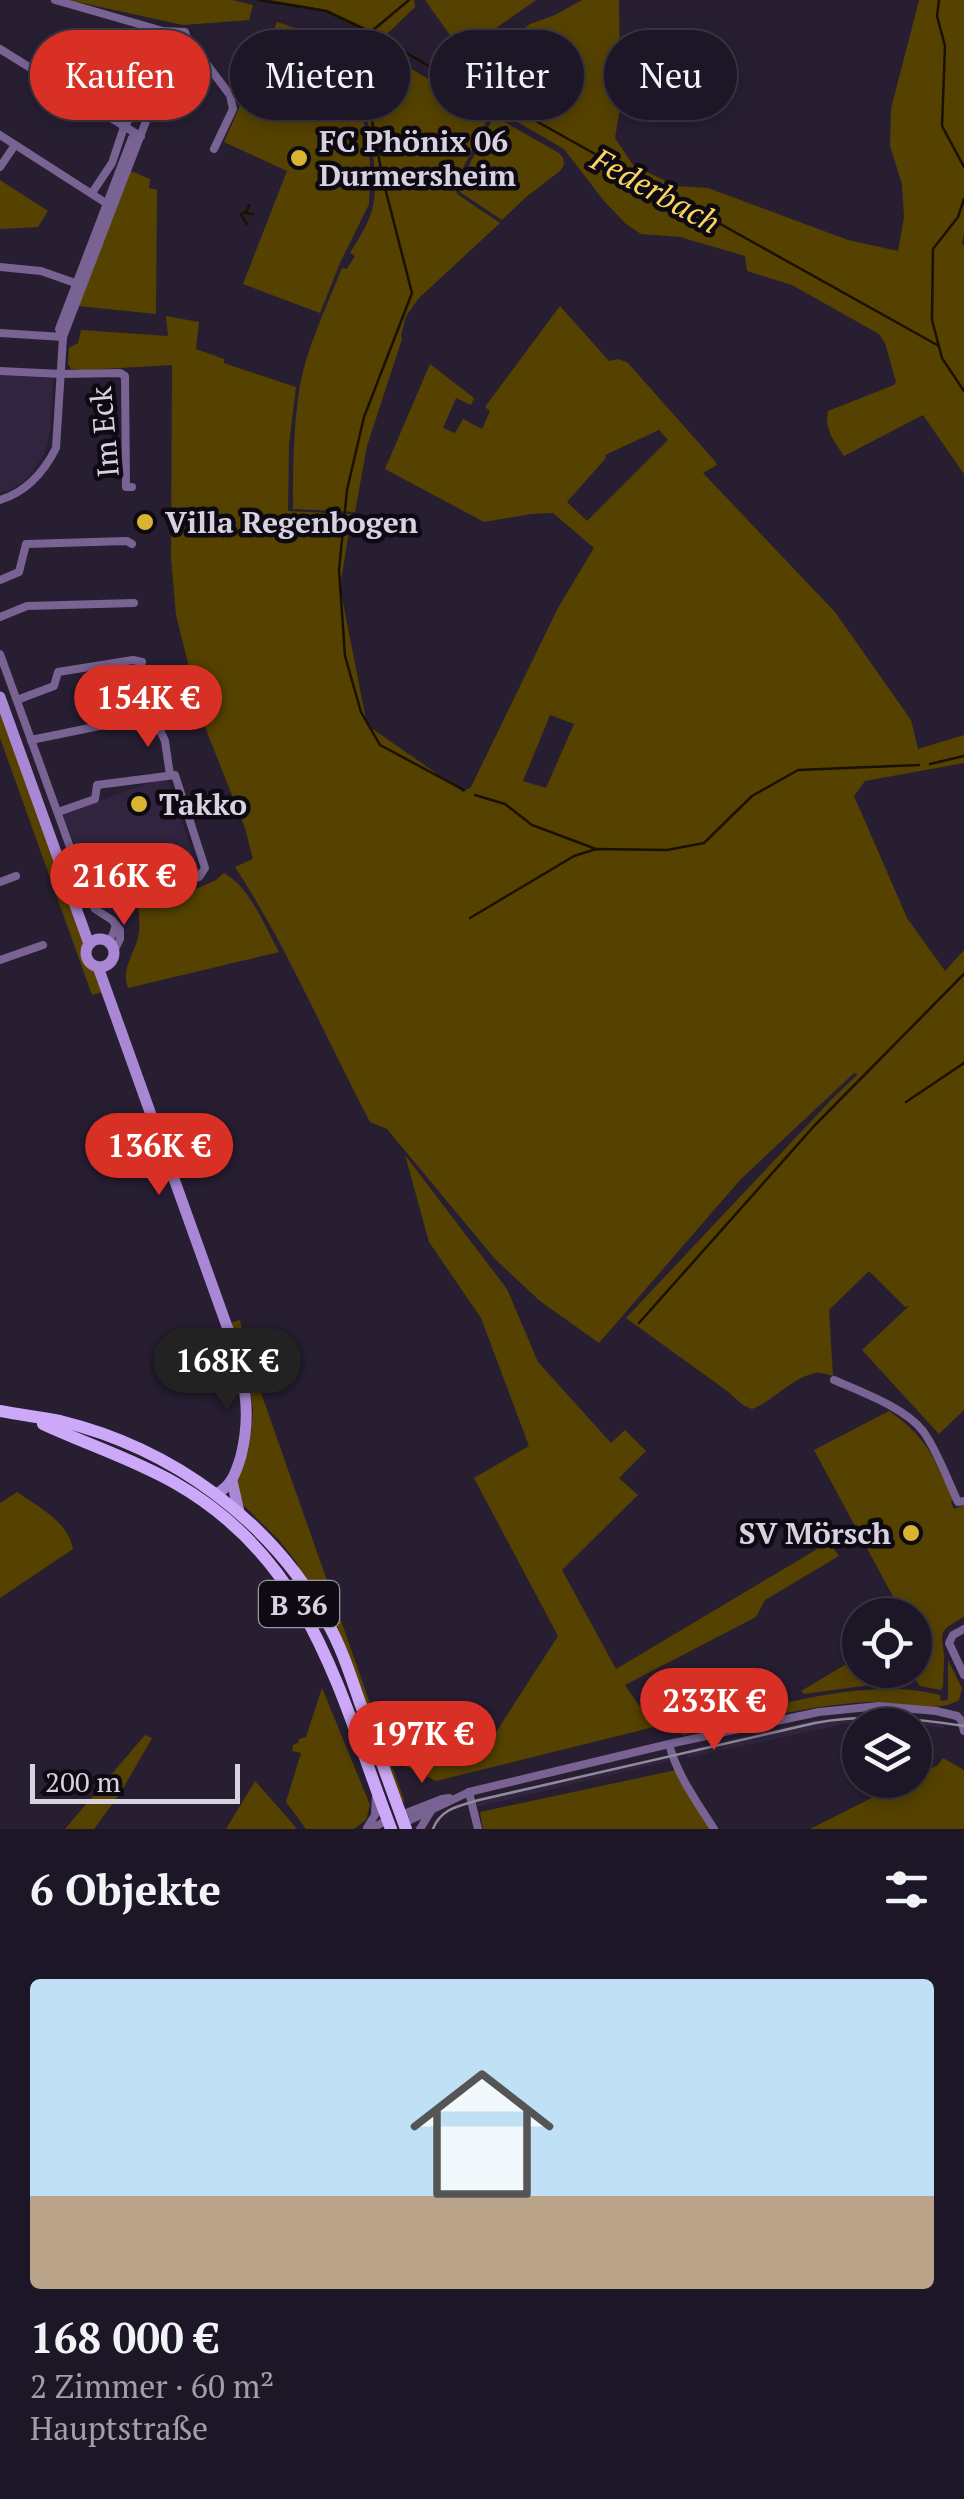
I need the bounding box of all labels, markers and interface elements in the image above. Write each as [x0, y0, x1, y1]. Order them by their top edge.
chip: Kaufen [30, 30, 210, 120]
chip: Mieten [230, 30, 410, 120]
chip: Filter [430, 30, 584, 120]
chip: Neu [604, 30, 737, 120]
place label: FC Phönix 06 Durmersheim [319, 121, 516, 195]
water label: Federbach [583, 137, 728, 242]
marker: FC Phönix 06 Durmersheim [288, 147, 310, 169]
street label: Im Eck [80, 385, 128, 479]
place label: Villa Regenbogen [165, 502, 418, 542]
marker: Villa Regenbogen [134, 511, 156, 533]
pin: 154K € [67, 665, 229, 750]
text: 154K € [96, 676, 200, 718]
place label: Takko [159, 784, 247, 824]
marker: Takko [128, 793, 150, 815]
pin: 216K € [43, 843, 205, 928]
text: 216K € [72, 854, 176, 896]
pin: 136K € [78, 1113, 240, 1198]
text: 136K € [107, 1124, 211, 1166]
pin: 168K € [146, 1328, 308, 1413]
text: 168K € [175, 1339, 279, 1381]
place label: SV Mörsch [739, 1513, 891, 1553]
marker: SV Mörsch [900, 1522, 922, 1544]
road number: B 36 [259, 1581, 339, 1627]
map controls [842, 1598, 932, 1798]
button: locate [842, 1598, 932, 1688]
pin: 233K € [633, 1668, 795, 1753]
text: 233K € [662, 1679, 766, 1721]
pin: 197K € [341, 1701, 503, 1786]
button: layers [842, 1708, 932, 1798]
text: 197K € [370, 1712, 474, 1754]
scale bar [30, 1759, 240, 1804]
text: 200 m [45, 1763, 121, 1800]
text: 6 Objekte [30, 1861, 221, 1917]
icon: filters [879, 1862, 934, 1917]
icon: home [392, 2044, 572, 2224]
text: 168 000 € [30, 2309, 219, 2365]
text: 2 Zimmer · 60 m² [30, 2365, 274, 2407]
text: Hauptstraße [30, 2407, 208, 2449]

